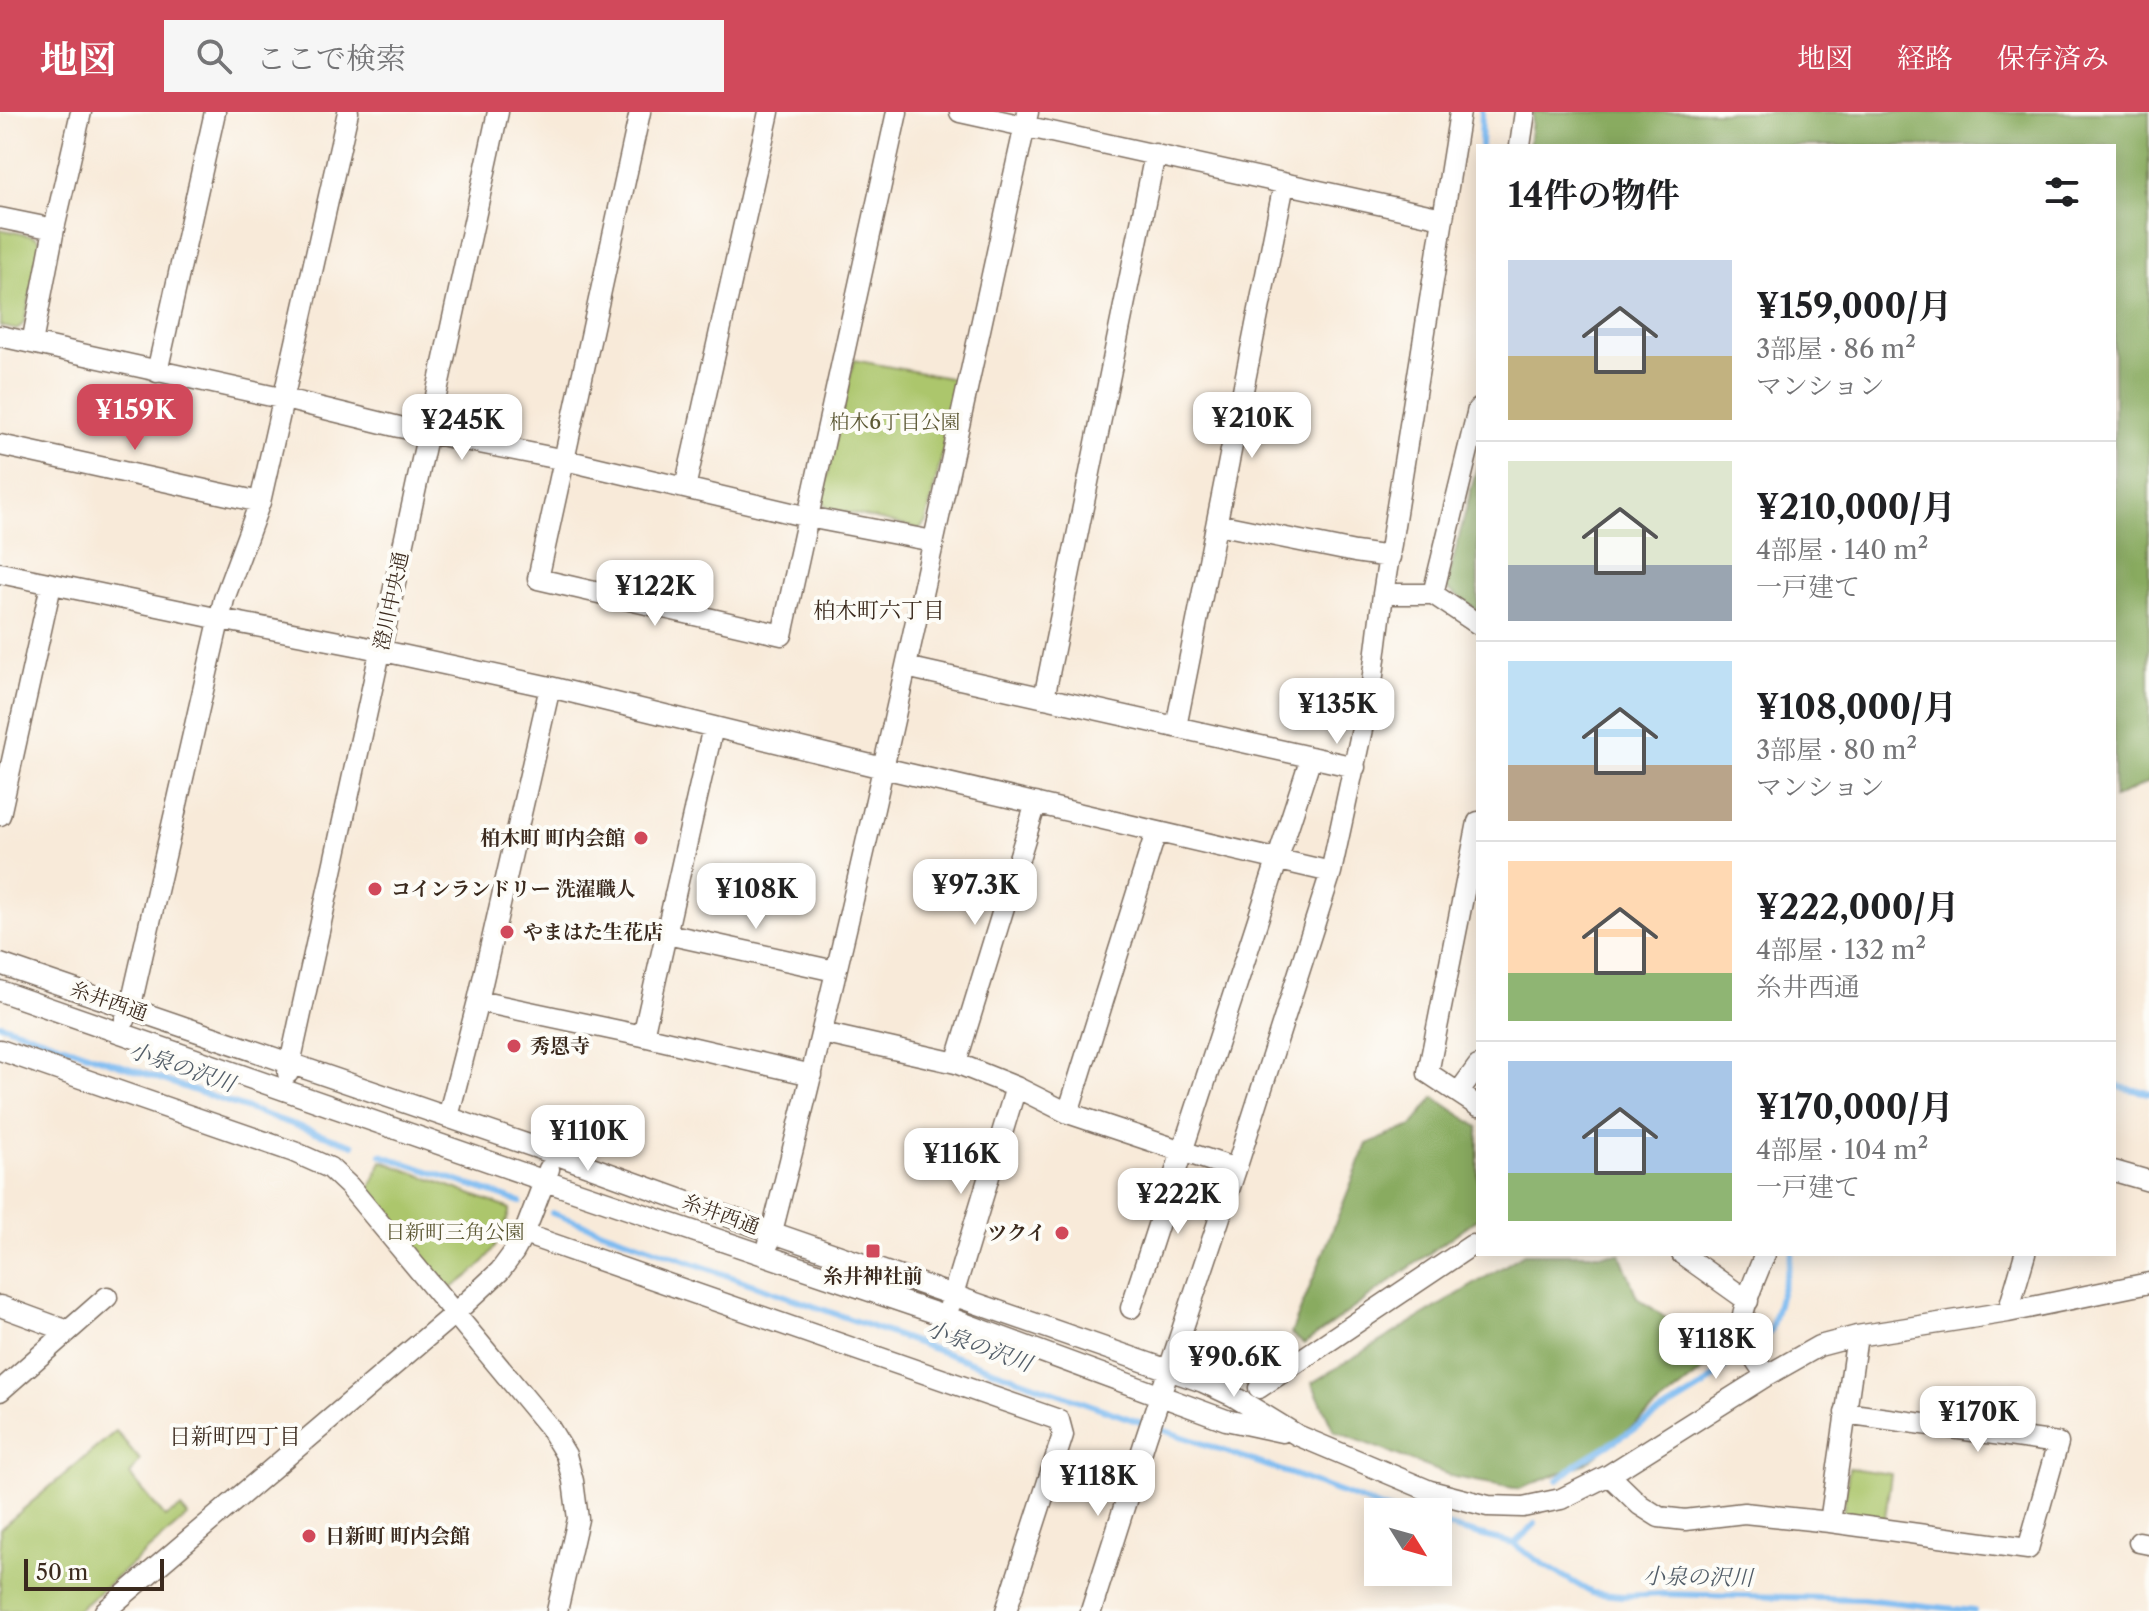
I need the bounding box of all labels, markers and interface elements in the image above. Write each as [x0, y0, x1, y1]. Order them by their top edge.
search box [164, 20, 724, 92]
icon: search [192, 34, 236, 78]
text: 地図 [40, 36, 116, 83]
text: ここで検索 [256, 40, 406, 77]
text: 地図 [1797, 41, 1853, 75]
text: 経路 [1897, 41, 1953, 75]
text: 保存済み [1997, 41, 2109, 75]
icon: filters [2040, 170, 2084, 214]
text: 14件の物件 [1508, 174, 1679, 216]
text: ¥159,000/月 [1756, 285, 1952, 327]
icon: home [1572, 292, 1668, 388]
text: 3部屋 · 86 m² [1756, 333, 1916, 365]
text: マンション [1756, 370, 1885, 402]
pin: ¥159K [79, 384, 191, 452]
pin: ¥210K [1196, 392, 1308, 460]
text: ¥159K [95, 394, 175, 426]
pin: ¥245K [406, 394, 518, 462]
text: ¥210K [1211, 402, 1293, 434]
text: ¥245K [420, 404, 504, 436]
park label: 柏木6丁目公園 [829, 410, 961, 434]
text: ¥210,000/月 [1756, 486, 1956, 528]
icon: home [1572, 493, 1668, 589]
text: 4部屋 · 140 m² [1756, 534, 1928, 566]
street label: 澄川中央通 [369, 550, 413, 652]
pin: ¥122K [599, 560, 711, 628]
text: ¥122K [615, 570, 696, 602]
text: 一戸建て [1756, 571, 1860, 603]
district label: 柏木町六丁目 [813, 597, 945, 624]
pin: ¥135K [1281, 678, 1393, 746]
text: ¥108,000/月 [1756, 686, 1957, 728]
text: ¥135K [1297, 688, 1377, 720]
icon: home [1572, 693, 1668, 789]
text: 3部屋 · 80 m² [1756, 734, 1917, 766]
text: マンション [1756, 771, 1885, 803]
place label: 柏木町 町内会館 [480, 826, 625, 850]
marker: 柏木町 町内会館 [632, 829, 650, 847]
pin: ¥97.3K [910, 859, 1040, 927]
pin: ¥108K [700, 863, 812, 931]
text: ¥97.3K [931, 869, 1019, 901]
text: ¥108K [715, 873, 797, 905]
place label: コインランドリー 洗濯職人 [391, 877, 635, 901]
marker: コインランドリー 洗濯職人 [366, 880, 384, 898]
text: ¥222,000/月 [1756, 886, 1960, 928]
icon: home [1572, 893, 1668, 989]
place label: やまはた生花店 [523, 920, 663, 944]
marker: やまはた生花店 [498, 923, 516, 941]
text: 4部屋 · 132 m² [1756, 934, 1926, 966]
text: 糸井西通 [1756, 971, 1860, 1003]
street label: 糸井西通 [67, 977, 151, 1025]
place label: 秀恩寺 [530, 1034, 590, 1058]
water label: 小泉の沢川 [126, 1036, 240, 1098]
marker: 秀恩寺 [505, 1037, 523, 1055]
text: ¥170,000/月 [1756, 1086, 1954, 1128]
icon: home [1572, 1093, 1668, 1189]
pin: ¥110K [532, 1105, 644, 1173]
text: ¥110K [549, 1115, 627, 1147]
pin: ¥116K [905, 1128, 1017, 1196]
text: 4部屋 · 104 m² [1756, 1134, 1928, 1166]
text: ¥116K [922, 1138, 1000, 1170]
pin: ¥222K [1122, 1168, 1234, 1236]
text: 一戸建て [1756, 1171, 1860, 1203]
text: ¥222K [1136, 1178, 1220, 1210]
street label: 糸井西通 [679, 1189, 763, 1239]
park label: 日新町三角公園 [385, 1220, 525, 1244]
place label: ツクイ [987, 1221, 1046, 1245]
marker: ツクイ [1053, 1224, 1071, 1242]
marker: 糸井神社前 [864, 1242, 882, 1260]
place label: 糸井神社前 [823, 1264, 923, 1288]
pin: ¥118K [1660, 1313, 1772, 1381]
water label: 小泉の沢川 [923, 1315, 1037, 1378]
text: ¥118K [1677, 1323, 1755, 1355]
pin: ¥90.6K [1169, 1331, 1299, 1399]
text: ¥90.6K [1187, 1341, 1281, 1373]
pin: ¥170K [1922, 1386, 2034, 1454]
text: ¥170K [1938, 1396, 2018, 1428]
district label: 日新町四丁目 [169, 1423, 301, 1450]
pin: ¥118K [1042, 1450, 1154, 1518]
text: ¥118K [1059, 1460, 1137, 1492]
north arrow [1364, 1498, 1452, 1586]
map controls [1364, 1498, 1452, 1586]
place label: 日新町 町内会館 [325, 1524, 470, 1548]
marker: 日新町 町内会館 [300, 1527, 318, 1545]
scale bar [24, 1555, 164, 1591]
text: 50 m [36, 1559, 88, 1586]
water label: 小泉の沢川 [1643, 1563, 1755, 1591]

